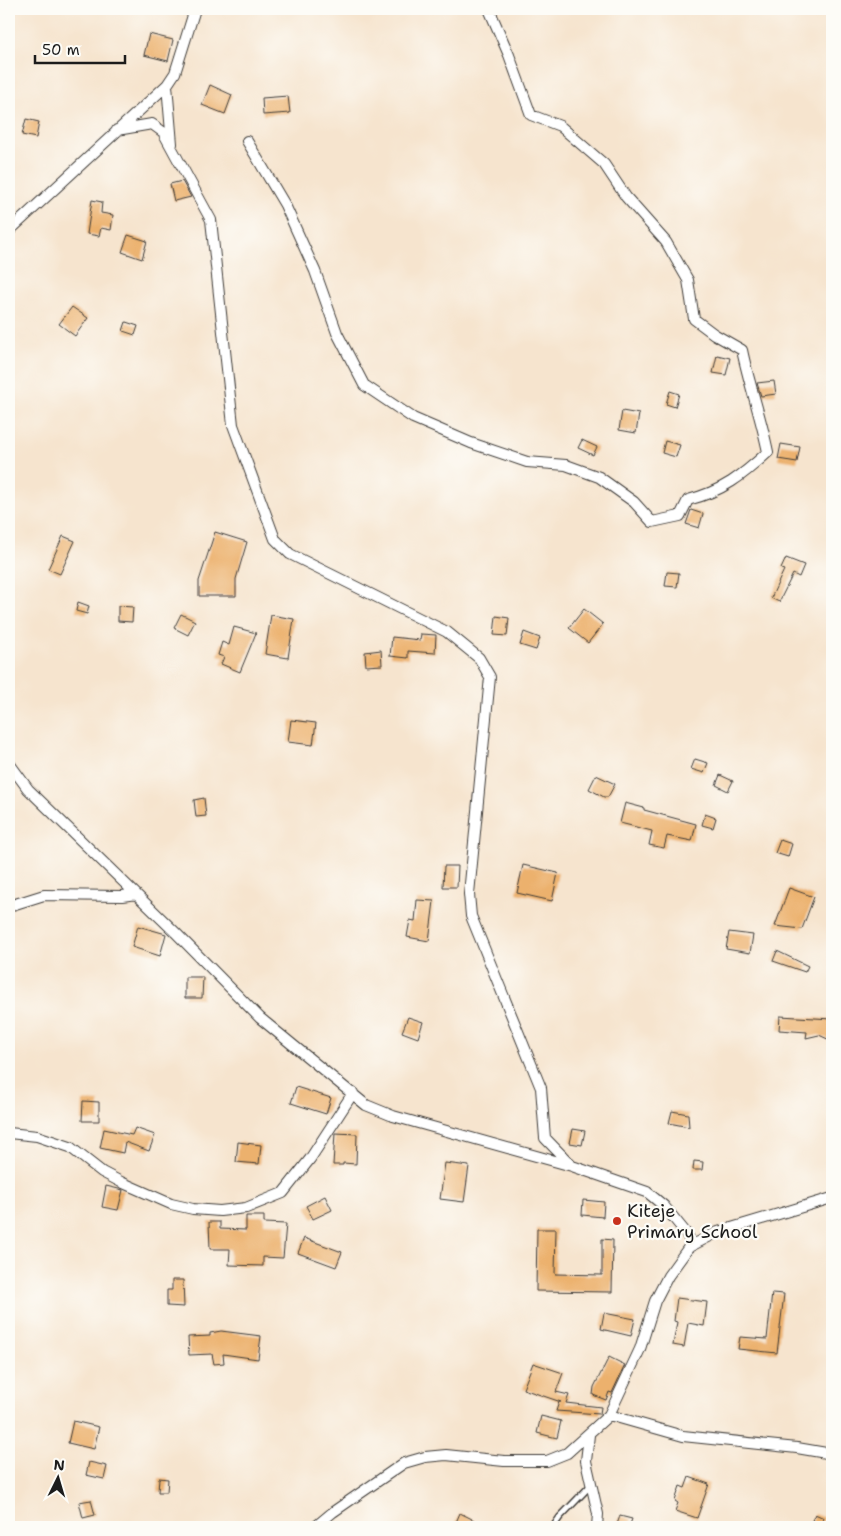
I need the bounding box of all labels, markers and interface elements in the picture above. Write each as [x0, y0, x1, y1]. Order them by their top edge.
scale bar [35, 32, 125, 64]
text: 50 m [42, 40, 80, 60]
place label: Kiteje Primary School [627, 1199, 758, 1244]
marker: Kiteje Primary School [611, 1215, 623, 1227]
north arrow [32, 1454, 82, 1504]
text: N [53, 1456, 65, 1474]

